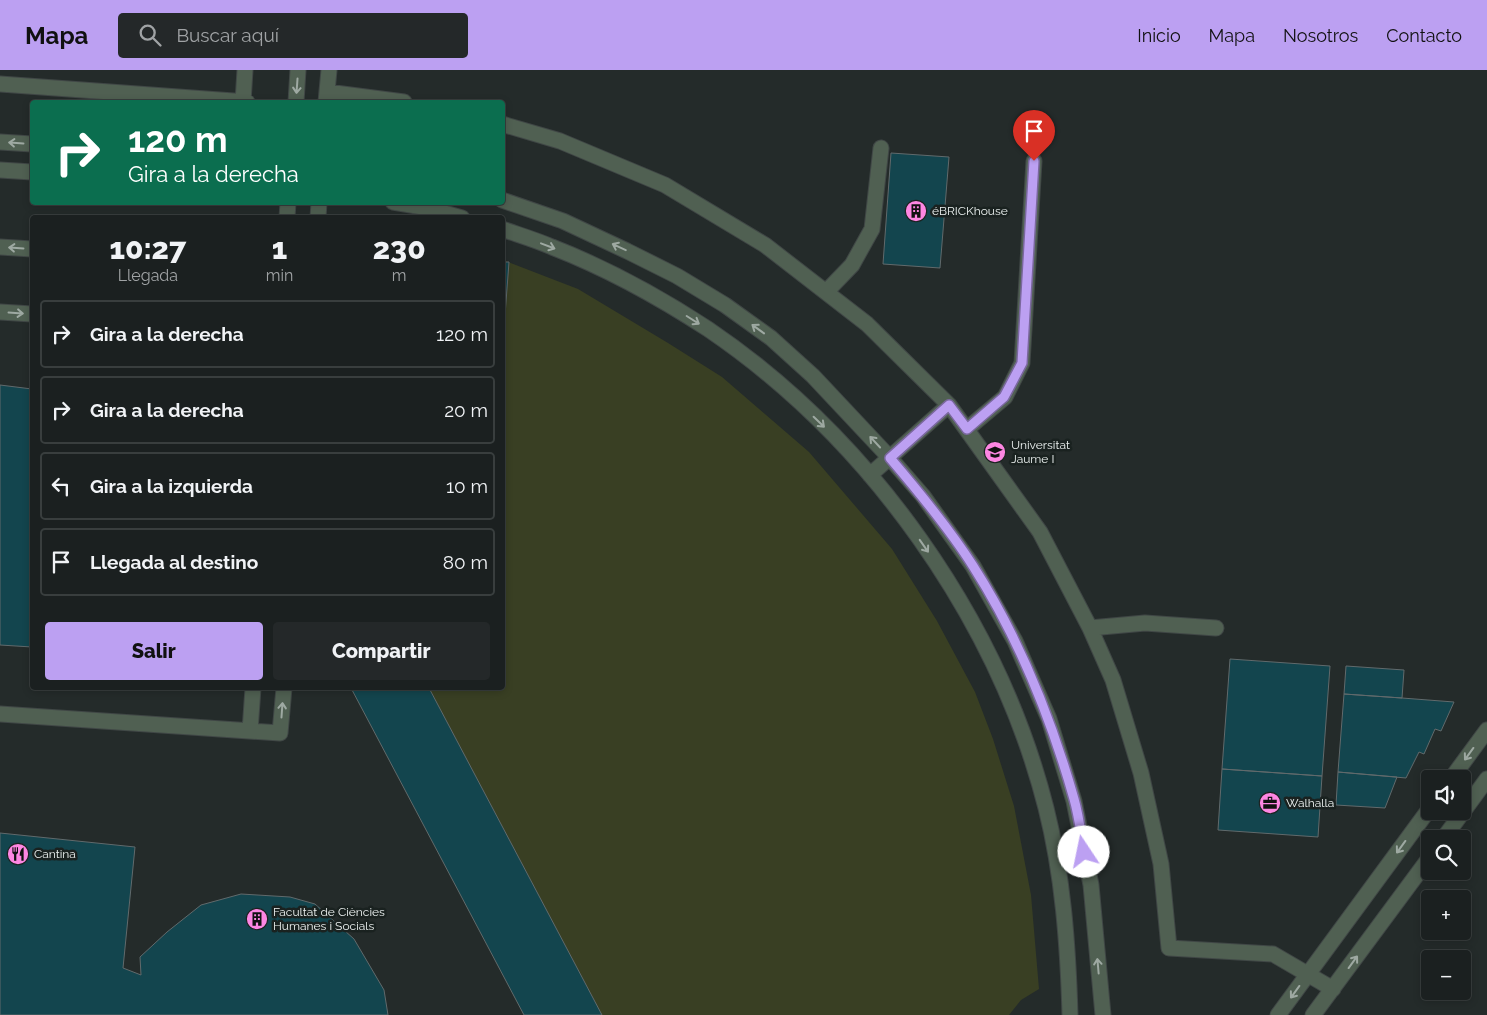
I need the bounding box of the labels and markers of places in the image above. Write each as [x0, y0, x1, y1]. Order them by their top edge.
pin [1013, 110, 1055, 161]
building icon: éBRICKhouse [904, 199, 928, 223]
place label: éBRICKhouse [932, 204, 1008, 218]
place label: Universitat Jaume I [1011, 438, 1070, 466]
school or university icon: Universitat Jaume I [983, 440, 1007, 464]
office icon: Walhalla [1258, 791, 1282, 815]
place label: Walhalla [1286, 796, 1334, 810]
restaurant icon: Cantina [6, 842, 30, 866]
place label: Cantina [34, 847, 76, 861]
place label: Facultat de Ciències Humanes i Socials [273, 905, 385, 933]
building icon: Facultat de Ciències Humanes i Socials [245, 907, 269, 931]

